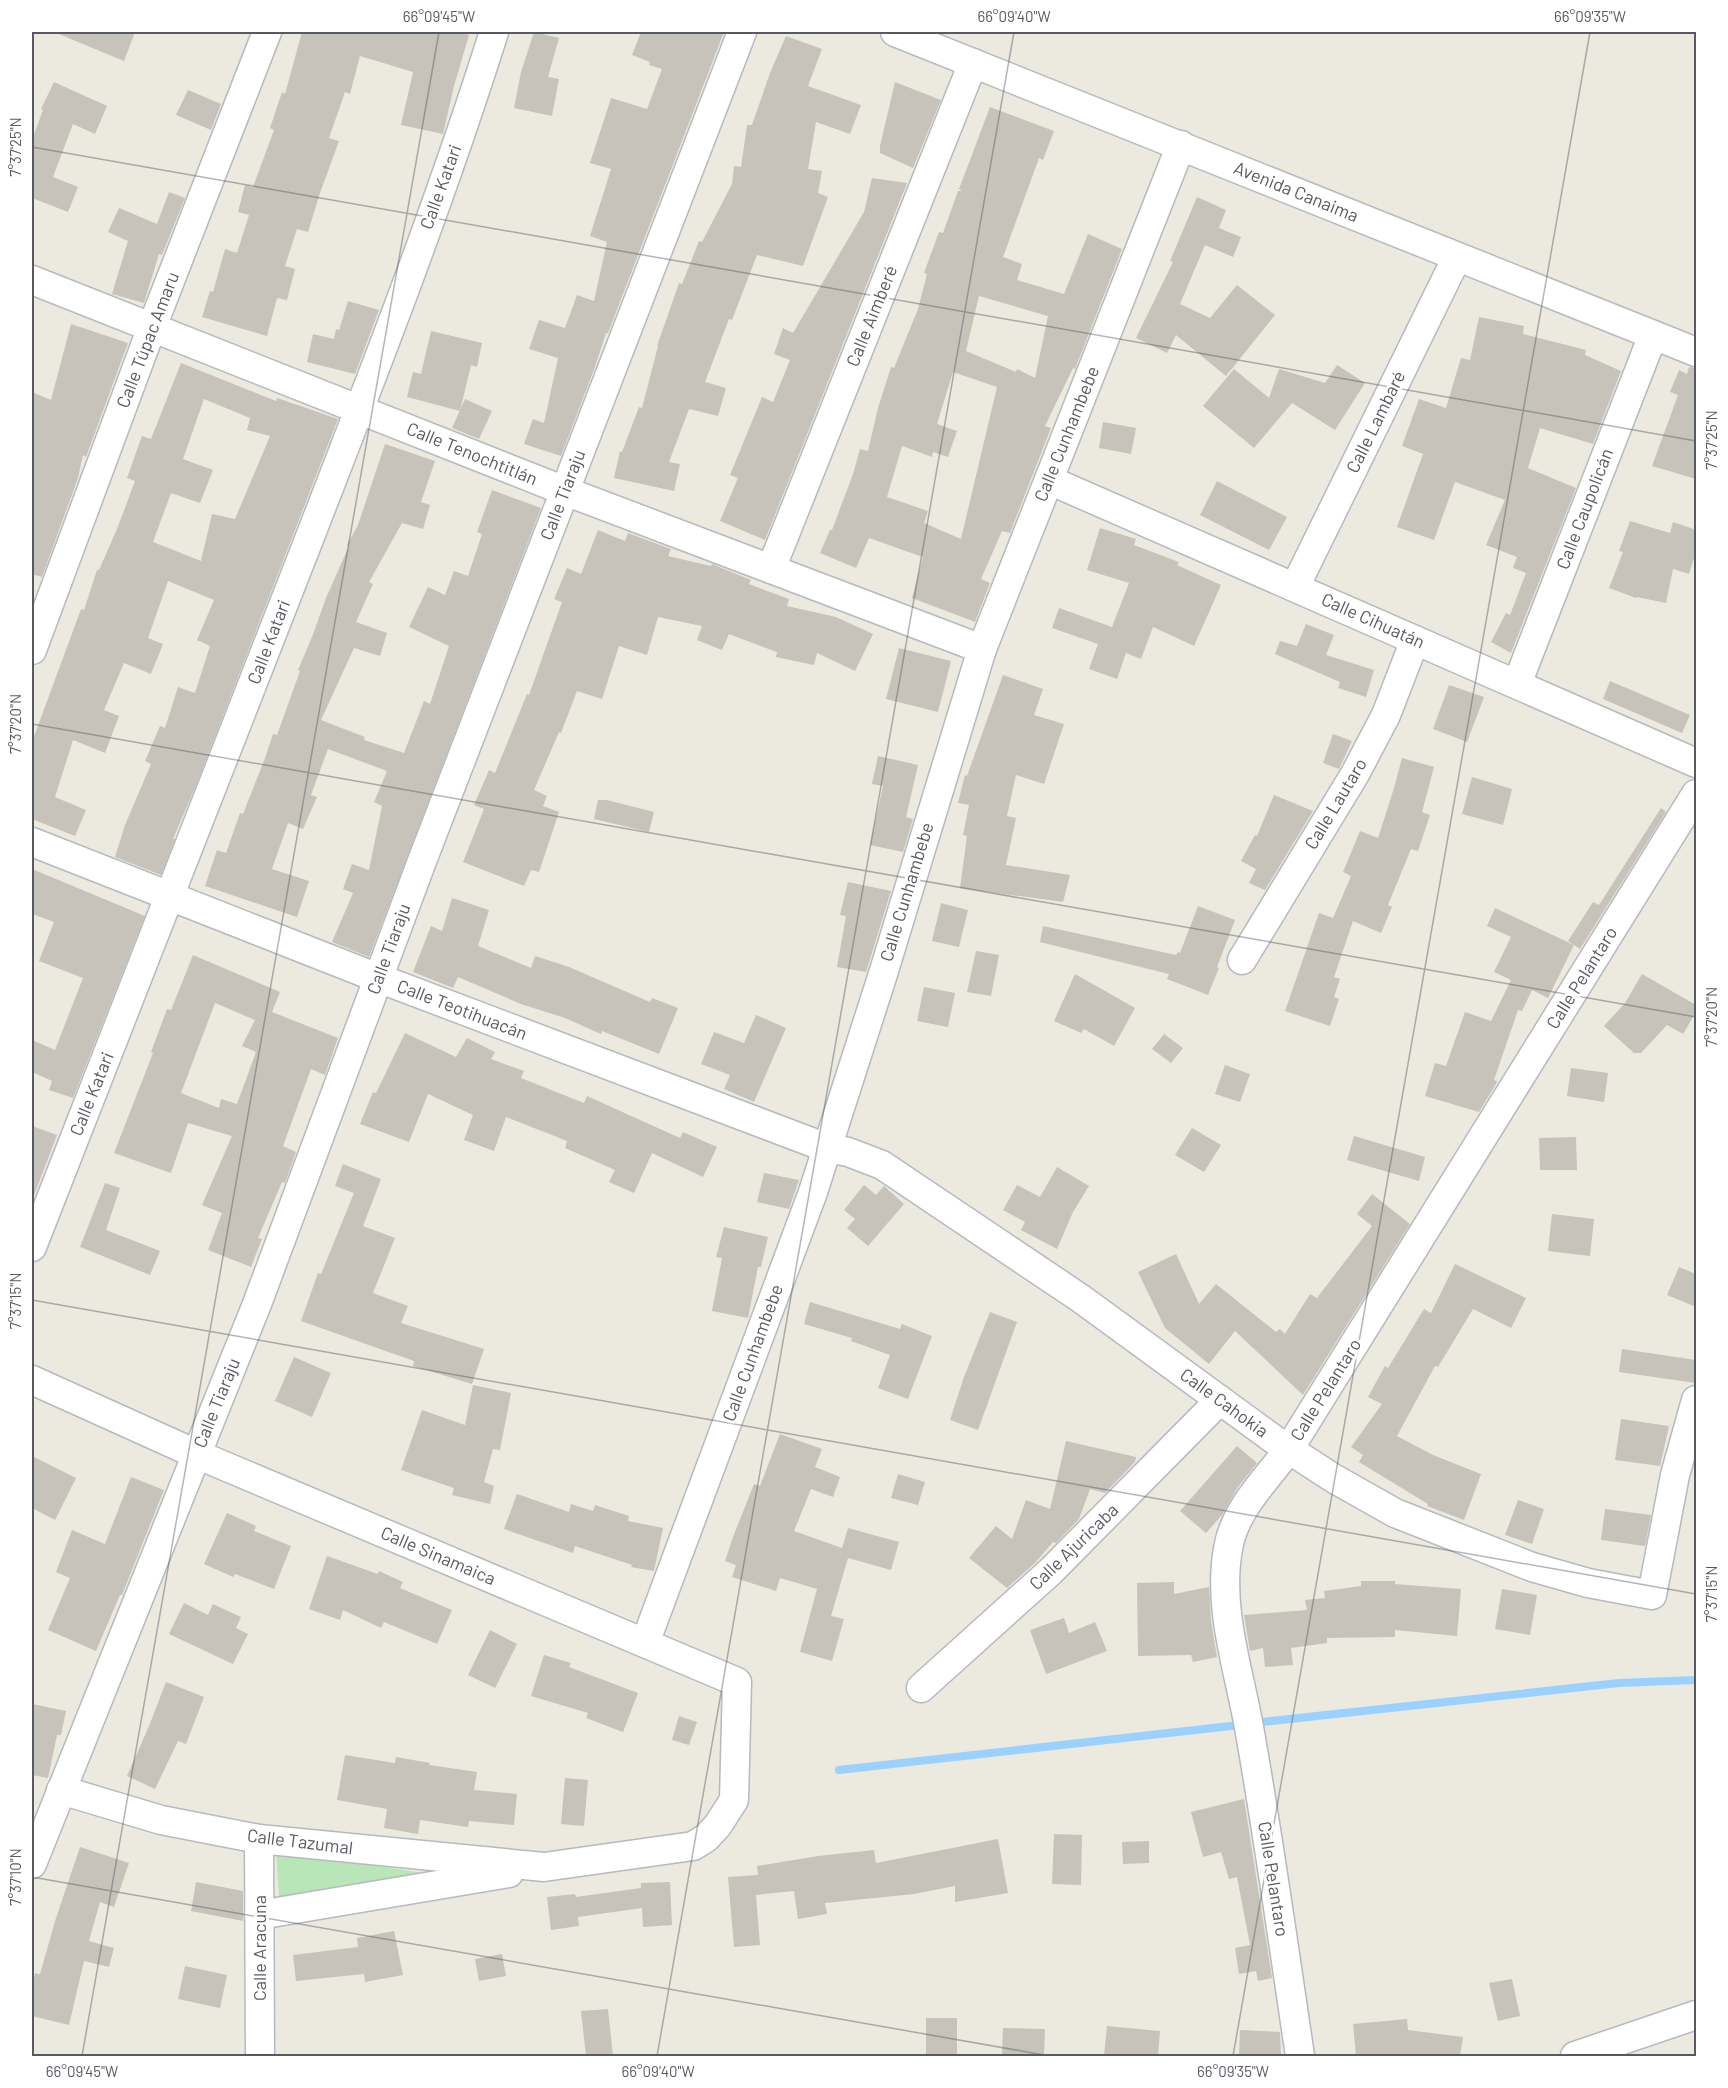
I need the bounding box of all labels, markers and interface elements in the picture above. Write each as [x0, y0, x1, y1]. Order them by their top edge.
text: 66°09'45"W [403, 7, 475, 25]
text: 66°09'40"W [977, 7, 1051, 25]
text: 66°09'35"W [1554, 7, 1626, 25]
text: 7°37'25"N [6, 117, 24, 177]
street label: Calle Katari [415, 141, 466, 232]
street label: Avenida Canaima [1231, 156, 1362, 226]
street label: Calle Aimberé [841, 262, 901, 369]
street label: Calle Túpac Amaru [111, 269, 183, 411]
street label: Calle Cunhambebe [1029, 363, 1103, 505]
street label: Calle Lambaré [1341, 367, 1409, 476]
text: 7°37'25"N [1702, 410, 1720, 470]
street label: Calle Tenochtitlán [404, 417, 541, 489]
street label: Calle Caupolicán [1551, 445, 1617, 572]
street label: Calle Tiaraju [535, 446, 589, 543]
street label: Calle Cihuatán [1318, 587, 1429, 653]
street label: Calle Katari [242, 596, 294, 687]
text: 7°37'20"N [6, 694, 24, 754]
street label: Calle Lautaro [1299, 754, 1371, 853]
street label: Calle Cunhambebe [874, 820, 938, 964]
street label: Calle Tiaraju [361, 900, 415, 997]
street label: Calle Pelantaro [1541, 922, 1621, 1033]
street label: Calle Teotihuacán [394, 974, 531, 1044]
text: 7°37'20"N [1702, 987, 1720, 1047]
street label: Calle Katari [64, 1048, 118, 1139]
text: 7°37'15"N [6, 1273, 24, 1329]
street label: Calle Cunhambebe [717, 1281, 787, 1424]
street label: Calle Pelantaro [1285, 1334, 1365, 1445]
street label: Calle Tiaraju [188, 1354, 244, 1451]
street label: Calle Cahokia [1176, 1363, 1273, 1442]
street label: Calle Ajuricaba [1024, 1498, 1122, 1594]
street label: Calle Sinamaica [378, 1521, 499, 1589]
text: 7°37'15"N [1702, 1566, 1720, 1622]
street label: Calle Pelantaro [1254, 1820, 1294, 1938]
street label: Calle Tazumal [246, 1824, 354, 1858]
text: 7°37'10"N [6, 1848, 24, 1906]
street label: Calle Aracuna [248, 1895, 270, 2001]
text: 66°09'45"W [46, 2062, 118, 2080]
text: 66°09'40"W [621, 2062, 695, 2080]
text: 66°09'35"W [1197, 2062, 1269, 2080]

